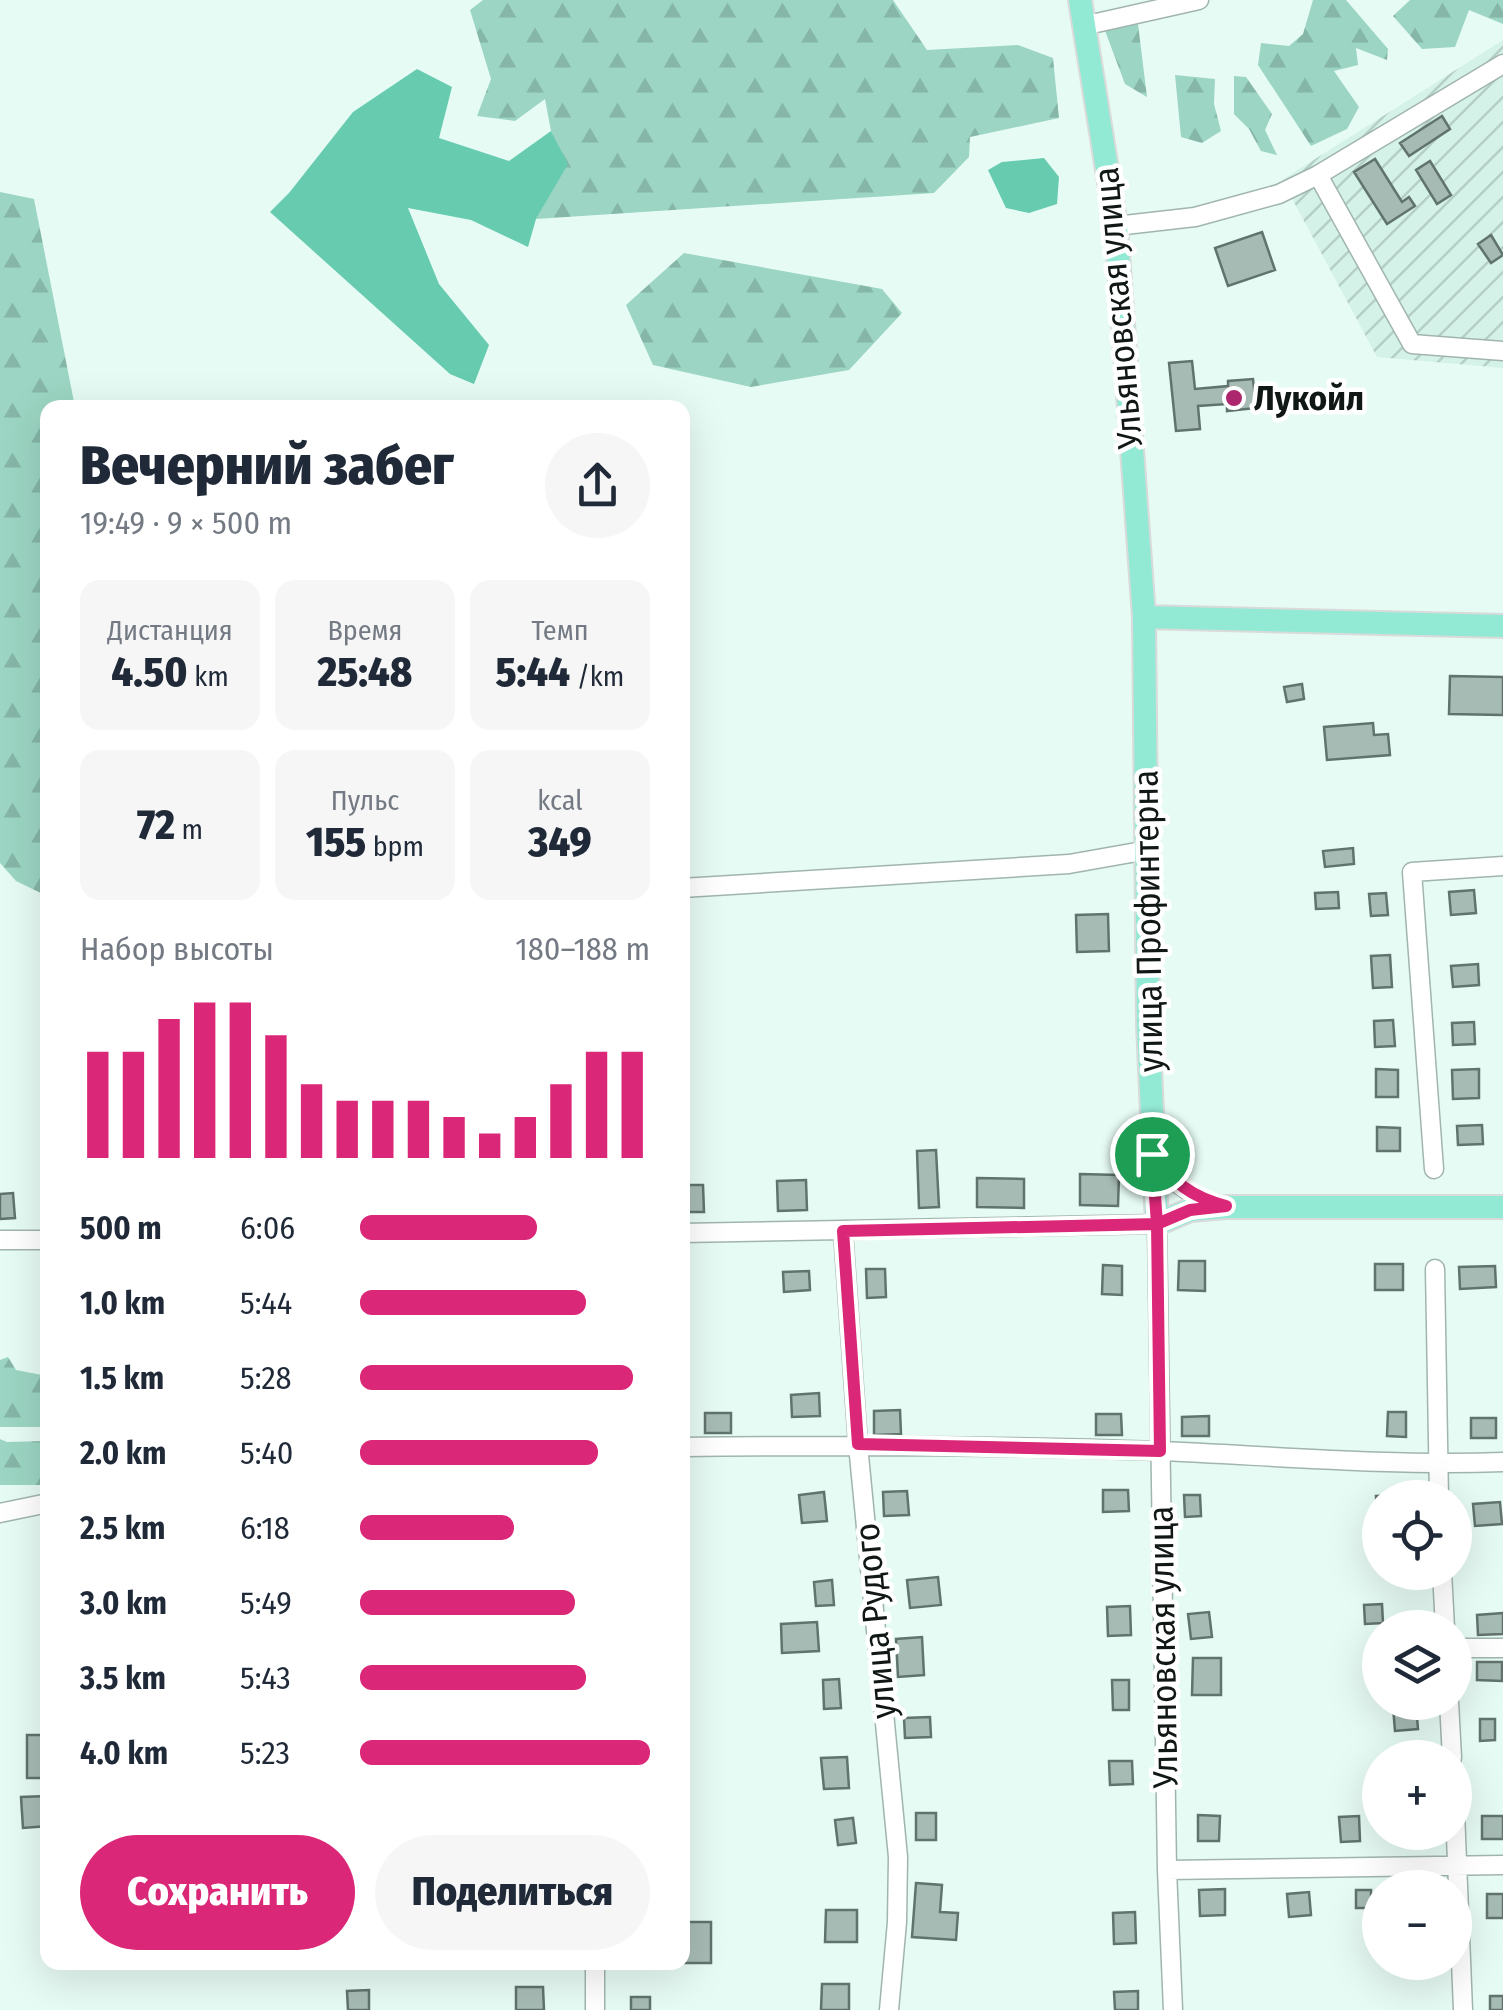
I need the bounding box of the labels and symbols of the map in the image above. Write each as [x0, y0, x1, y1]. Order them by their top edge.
street label: Ульяновская улица [1085, 165, 1151, 452]
place label: Лукойл [1254, 377, 1364, 419]
marker: Лукойл [1223, 387, 1245, 409]
street label: улица Профинтерна [1124, 770, 1172, 1072]
pin [1110, 1112, 1195, 1197]
street label: Ульяновская улица [1140, 1505, 1186, 1790]
street label: улица Рудого [846, 1521, 904, 1721]

